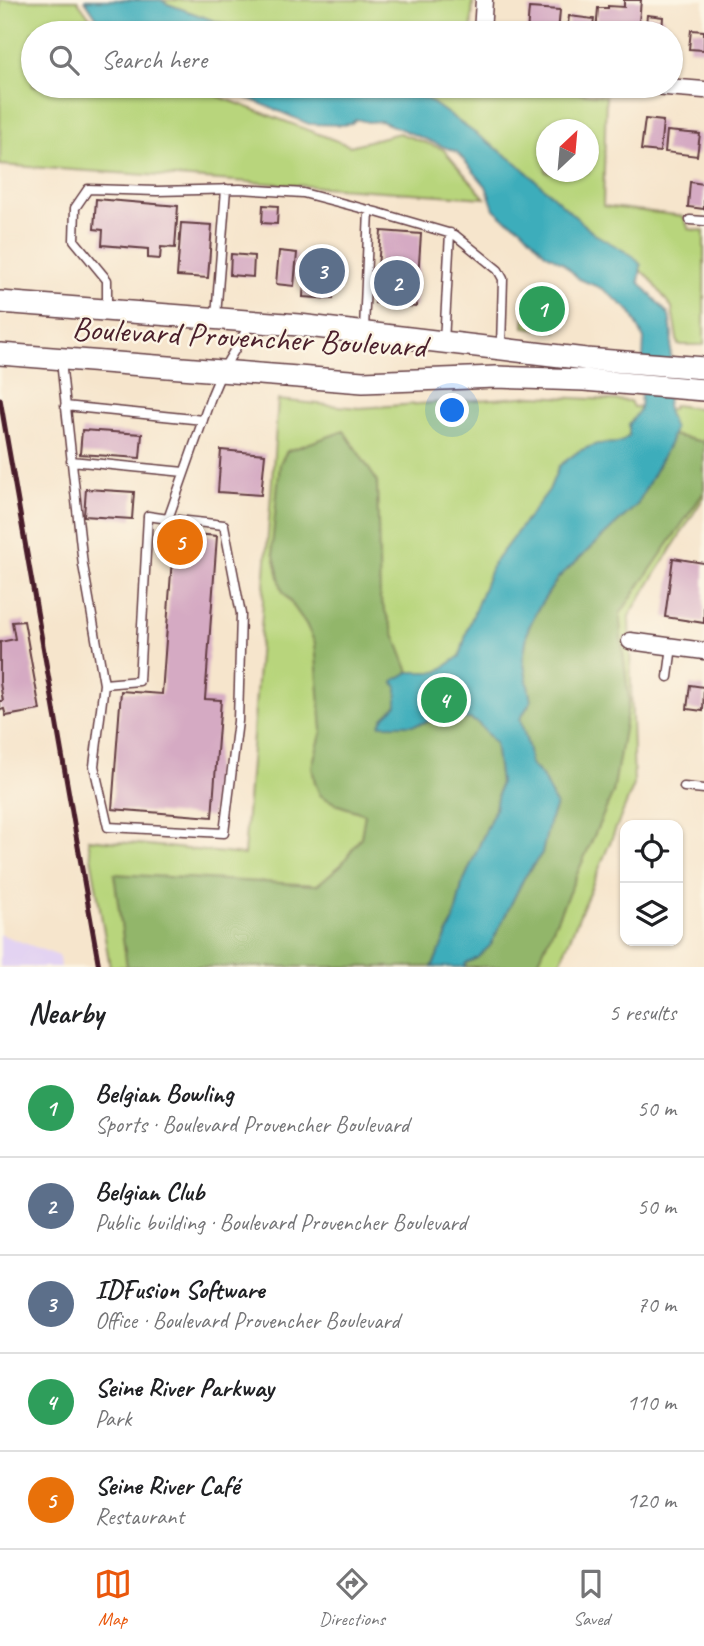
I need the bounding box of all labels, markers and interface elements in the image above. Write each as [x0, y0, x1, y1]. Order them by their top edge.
search box [21, 21, 683, 98]
icon: search [45, 41, 83, 79]
text: Search here [101, 43, 207, 76]
north arrow [536, 119, 599, 182]
pin: 3 [299, 245, 345, 297]
pin: 2 [374, 257, 420, 309]
pin: 1 [519, 283, 565, 335]
street label: Boulevard Provencher Boulevard [71, 307, 432, 368]
your location [435, 393, 469, 427]
pin: 5 [157, 516, 203, 568]
pin: 4 [421, 674, 467, 726]
map controls [620, 820, 683, 946]
button: locate [620, 820, 683, 883]
button: layers [620, 883, 683, 946]
text: Nearby [28, 994, 104, 1032]
text: 5 results [609, 998, 676, 1027]
text: Belgian Bowling [95, 1077, 233, 1110]
text: 1 [46, 1094, 56, 1123]
text: 50 m [637, 1094, 676, 1123]
text: Sports · Boulevard Provencher Boulevard [95, 1110, 409, 1139]
text: Belgian Club [95, 1175, 204, 1208]
text: 2 [46, 1192, 56, 1221]
text: 50 m [637, 1192, 676, 1221]
text: Public building · Boulevard Provencher Boulevard [95, 1208, 467, 1237]
text: IDFusion Software [95, 1273, 265, 1306]
text: 3 [46, 1290, 56, 1319]
text: 70 m [637, 1290, 676, 1319]
text: Office · Boulevard Provencher Boulevard [95, 1306, 399, 1335]
text: Seine River Parkway [95, 1371, 274, 1404]
text: 4 [46, 1388, 56, 1417]
text: 110 m [627, 1388, 676, 1417]
text: Park [95, 1404, 131, 1433]
text: Seine River Café [95, 1469, 239, 1502]
text: 5 [46, 1486, 56, 1515]
text: 120 m [627, 1486, 676, 1515]
text: Restaurant [95, 1502, 184, 1531]
tab: Map [94, 1565, 132, 1631]
tab: Directions [319, 1565, 385, 1631]
tab: Saved [572, 1565, 610, 1631]

